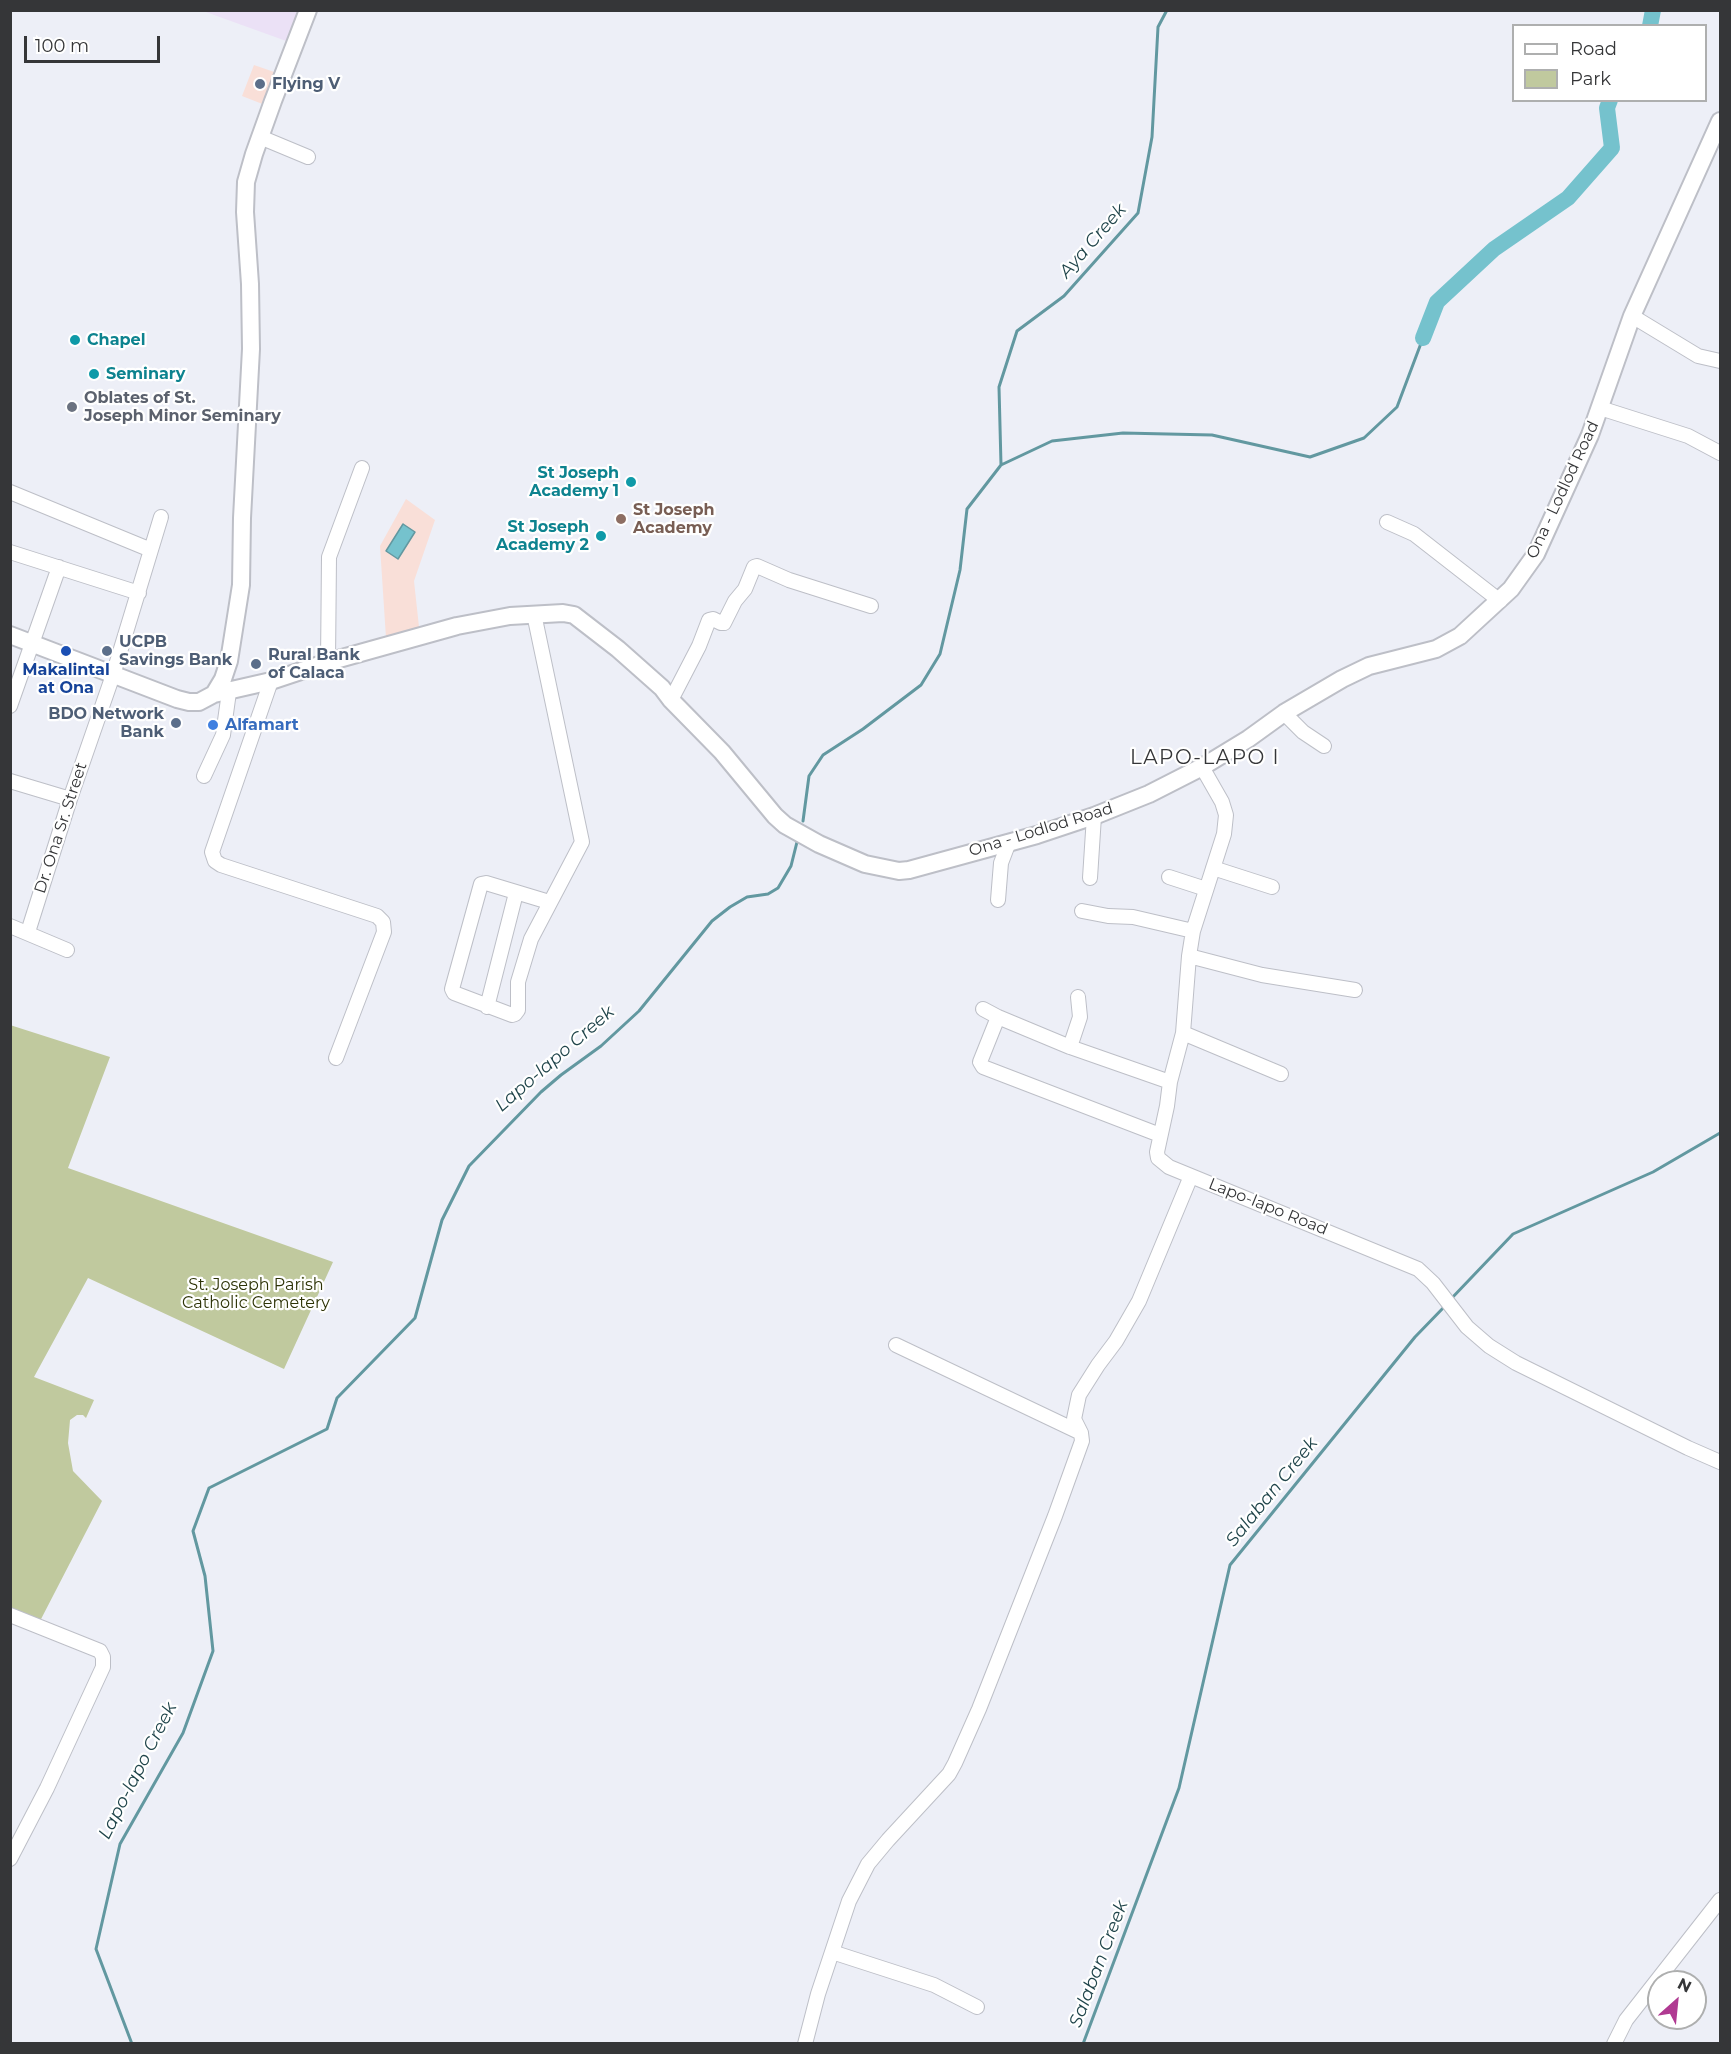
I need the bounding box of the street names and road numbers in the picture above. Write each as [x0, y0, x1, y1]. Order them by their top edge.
street label: Ona - Lodlod Road [1523, 418, 1603, 562]
street label: Dr. Ona Sr. Street [31, 760, 91, 896]
street label: Ona - Lodlod Road [967, 799, 1115, 861]
street label: Lapo-lapo Road [1206, 1174, 1330, 1240]

